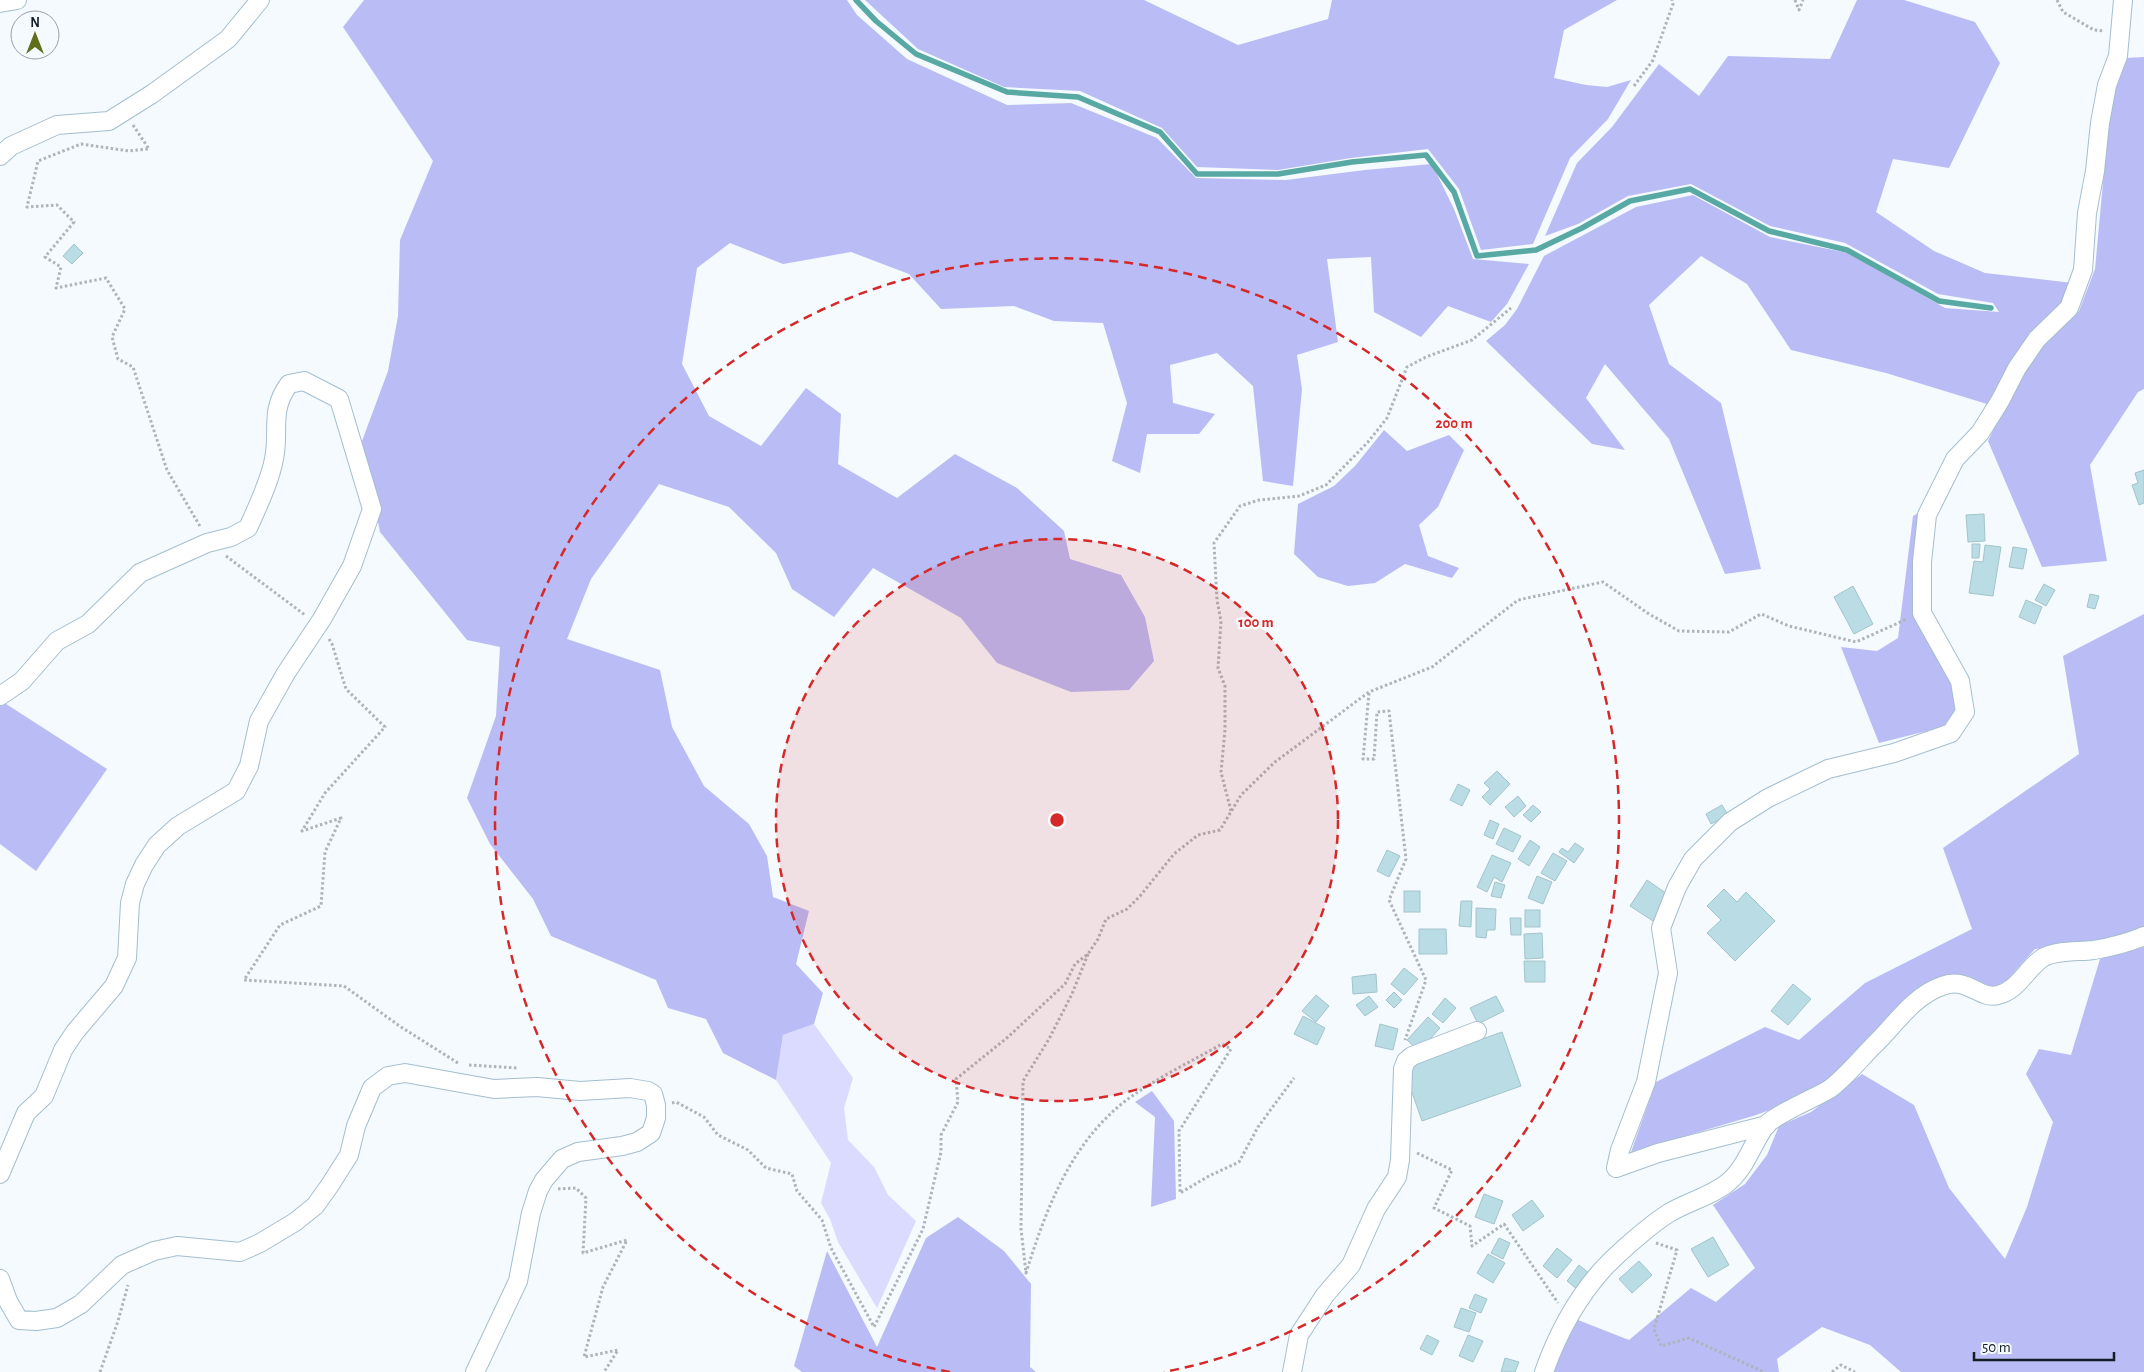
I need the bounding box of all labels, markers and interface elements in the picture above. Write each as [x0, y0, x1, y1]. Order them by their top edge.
north arrow [10, 10, 60, 60]
text: N [30, 16, 40, 30]
text: 200 m [1435, 416, 1473, 431]
text: 100 m [1238, 615, 1274, 630]
centre of rings [1048, 811, 1066, 829]
scale bar [1974, 1330, 2114, 1362]
text: 50 m [1982, 1340, 2011, 1355]

